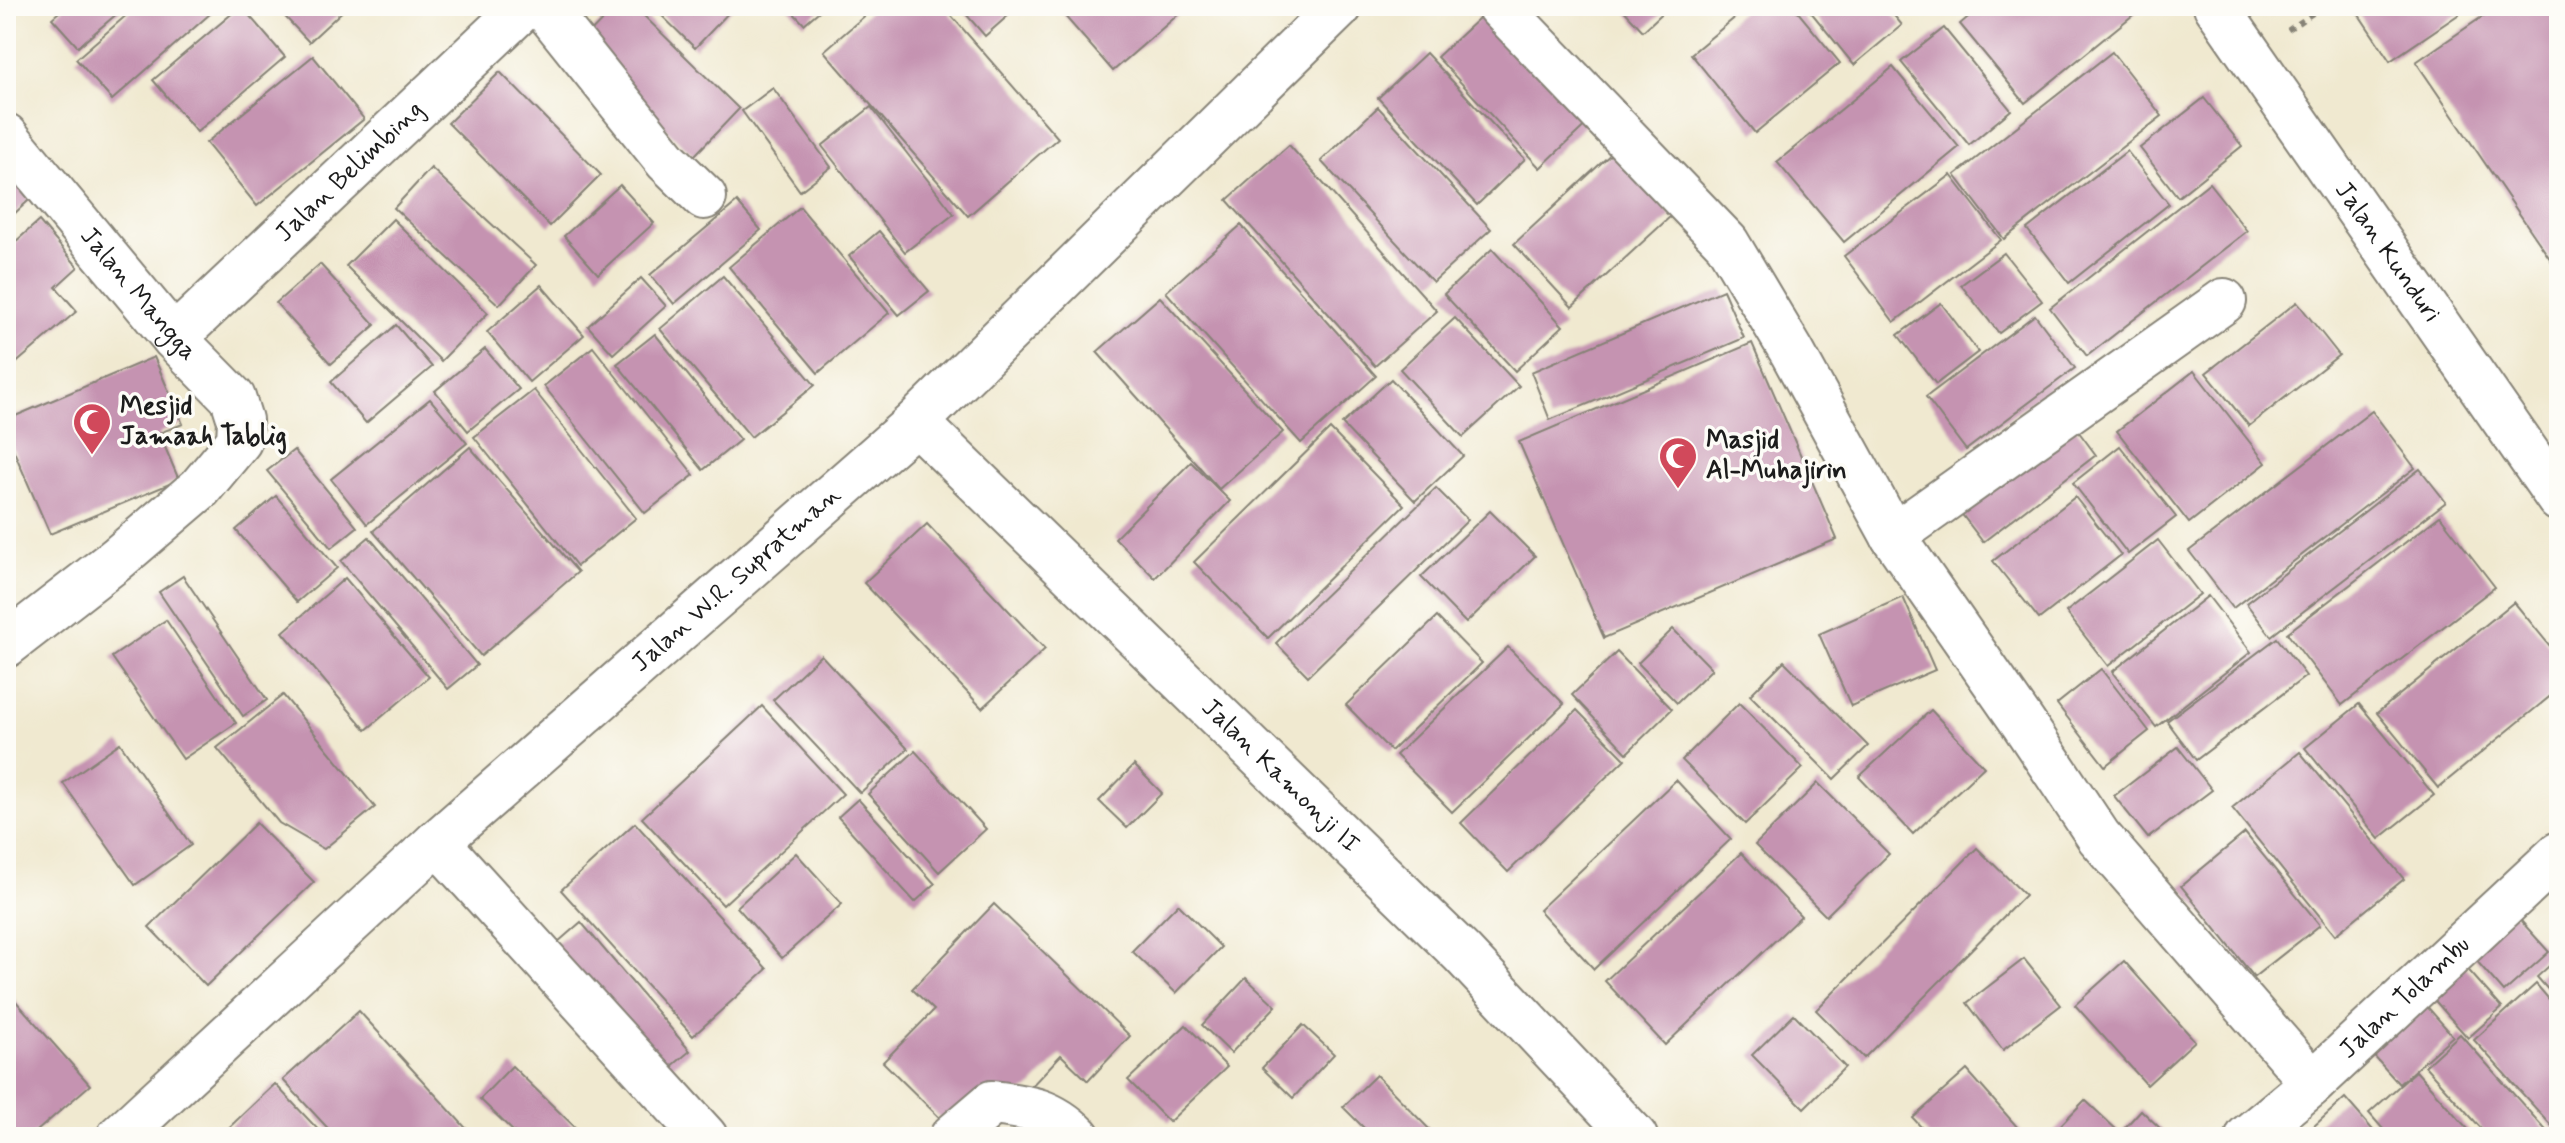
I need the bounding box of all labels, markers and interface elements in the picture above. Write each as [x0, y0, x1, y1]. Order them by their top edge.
street label: Jalan Belimbing [268, 93, 431, 250]
street label: Jalan Kunduri [2326, 175, 2448, 330]
street label: Jalan Mangga [72, 220, 204, 368]
place label: Mesjid Jamaah Tablig [120, 390, 287, 455]
mosque icon: Mesjid Jamaah Tablig [71, 401, 113, 456]
place label: Masjid Al-Muhajirin [1706, 424, 1847, 489]
mosque icon: Masjid Al-Muhajirin [1657, 435, 1699, 490]
street label: Jalan W.R. Supratman [625, 479, 848, 680]
street label: Jalan Kamonji II [1194, 691, 1367, 861]
street label: Jalan Tolambu [2332, 928, 2478, 1067]

